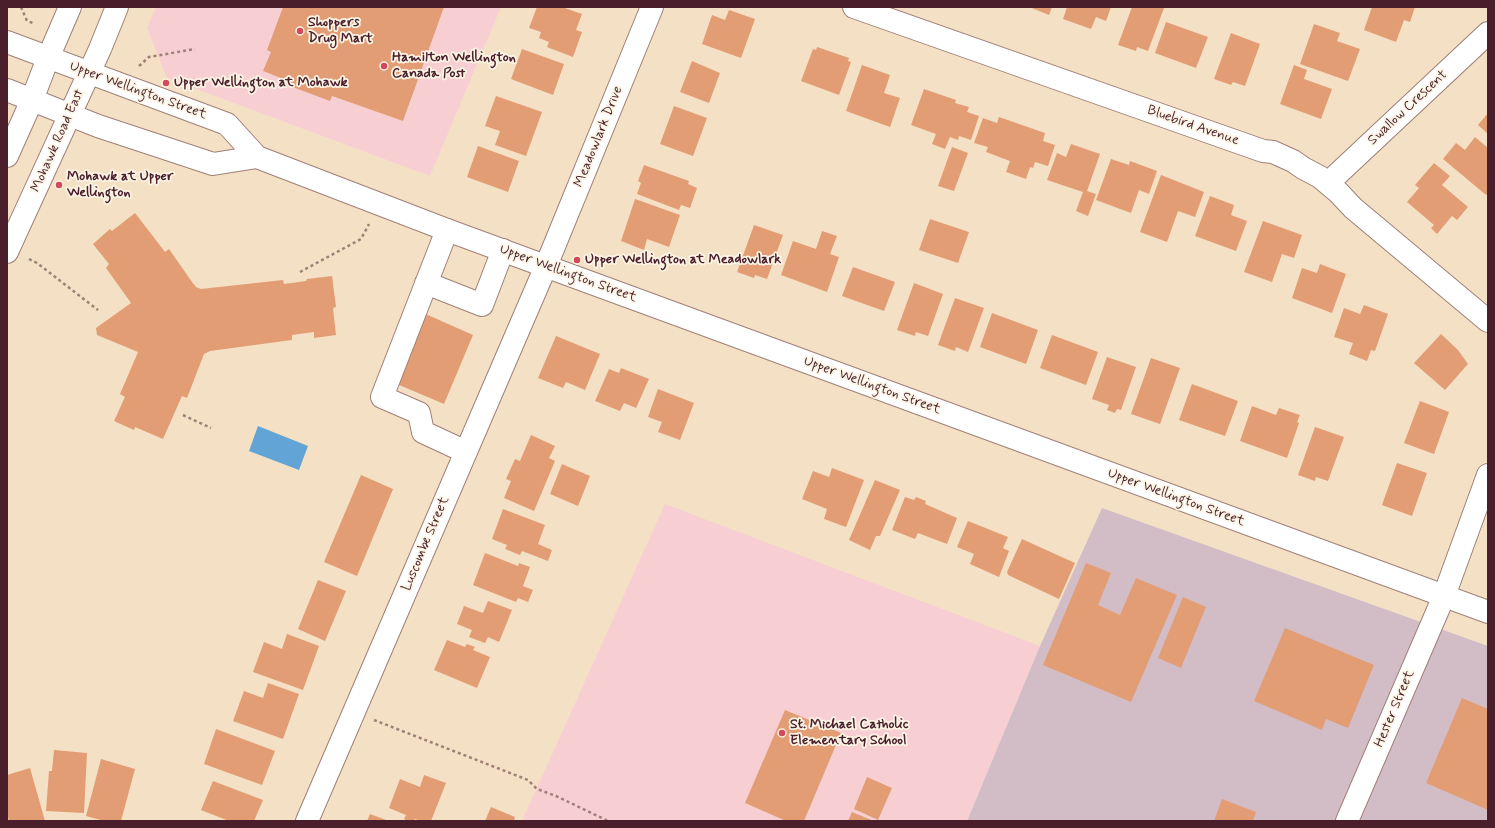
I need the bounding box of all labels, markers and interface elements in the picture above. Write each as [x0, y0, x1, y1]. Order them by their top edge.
place label: Shoppers Drug Mart [308, 15, 373, 48]
marker: Shoppers Drug Mart [295, 26, 305, 36]
place label: Hamilton Wellington Canada Post [392, 50, 516, 82]
street label: Upper Wellington Street [67, 58, 209, 124]
marker: Hamilton Wellington Canada Post [379, 61, 389, 71]
street label: Swallow Crescent [1365, 67, 1451, 149]
place label: Upper Wellington at Mohawk [174, 75, 348, 91]
marker: Upper Wellington at Mohawk [161, 78, 171, 88]
street label: Meadowlark Drive [571, 84, 627, 190]
street label: Mohawk Road East [28, 87, 88, 195]
street label: Bluebird Avenue [1145, 102, 1241, 150]
place label: Mohawk at Upper Wellington [67, 169, 173, 202]
marker: Mohawk at Upper Wellington [54, 180, 64, 190]
street label: Upper Wellington Street [497, 241, 639, 307]
place label: Upper Wellington at Meadowlark [585, 252, 781, 268]
marker: Upper Wellington at Meadowlark [572, 255, 582, 265]
street label: Upper Wellington Street [801, 353, 943, 419]
street label: Upper Wellington Street [1105, 465, 1247, 531]
street label: Luscombe Street [399, 494, 453, 594]
street label: Hester Street [1371, 668, 1419, 750]
place label: St. Michael Catholic Elementary School [790, 717, 908, 750]
marker: St. Michael Catholic Elementary School [777, 728, 787, 738]

